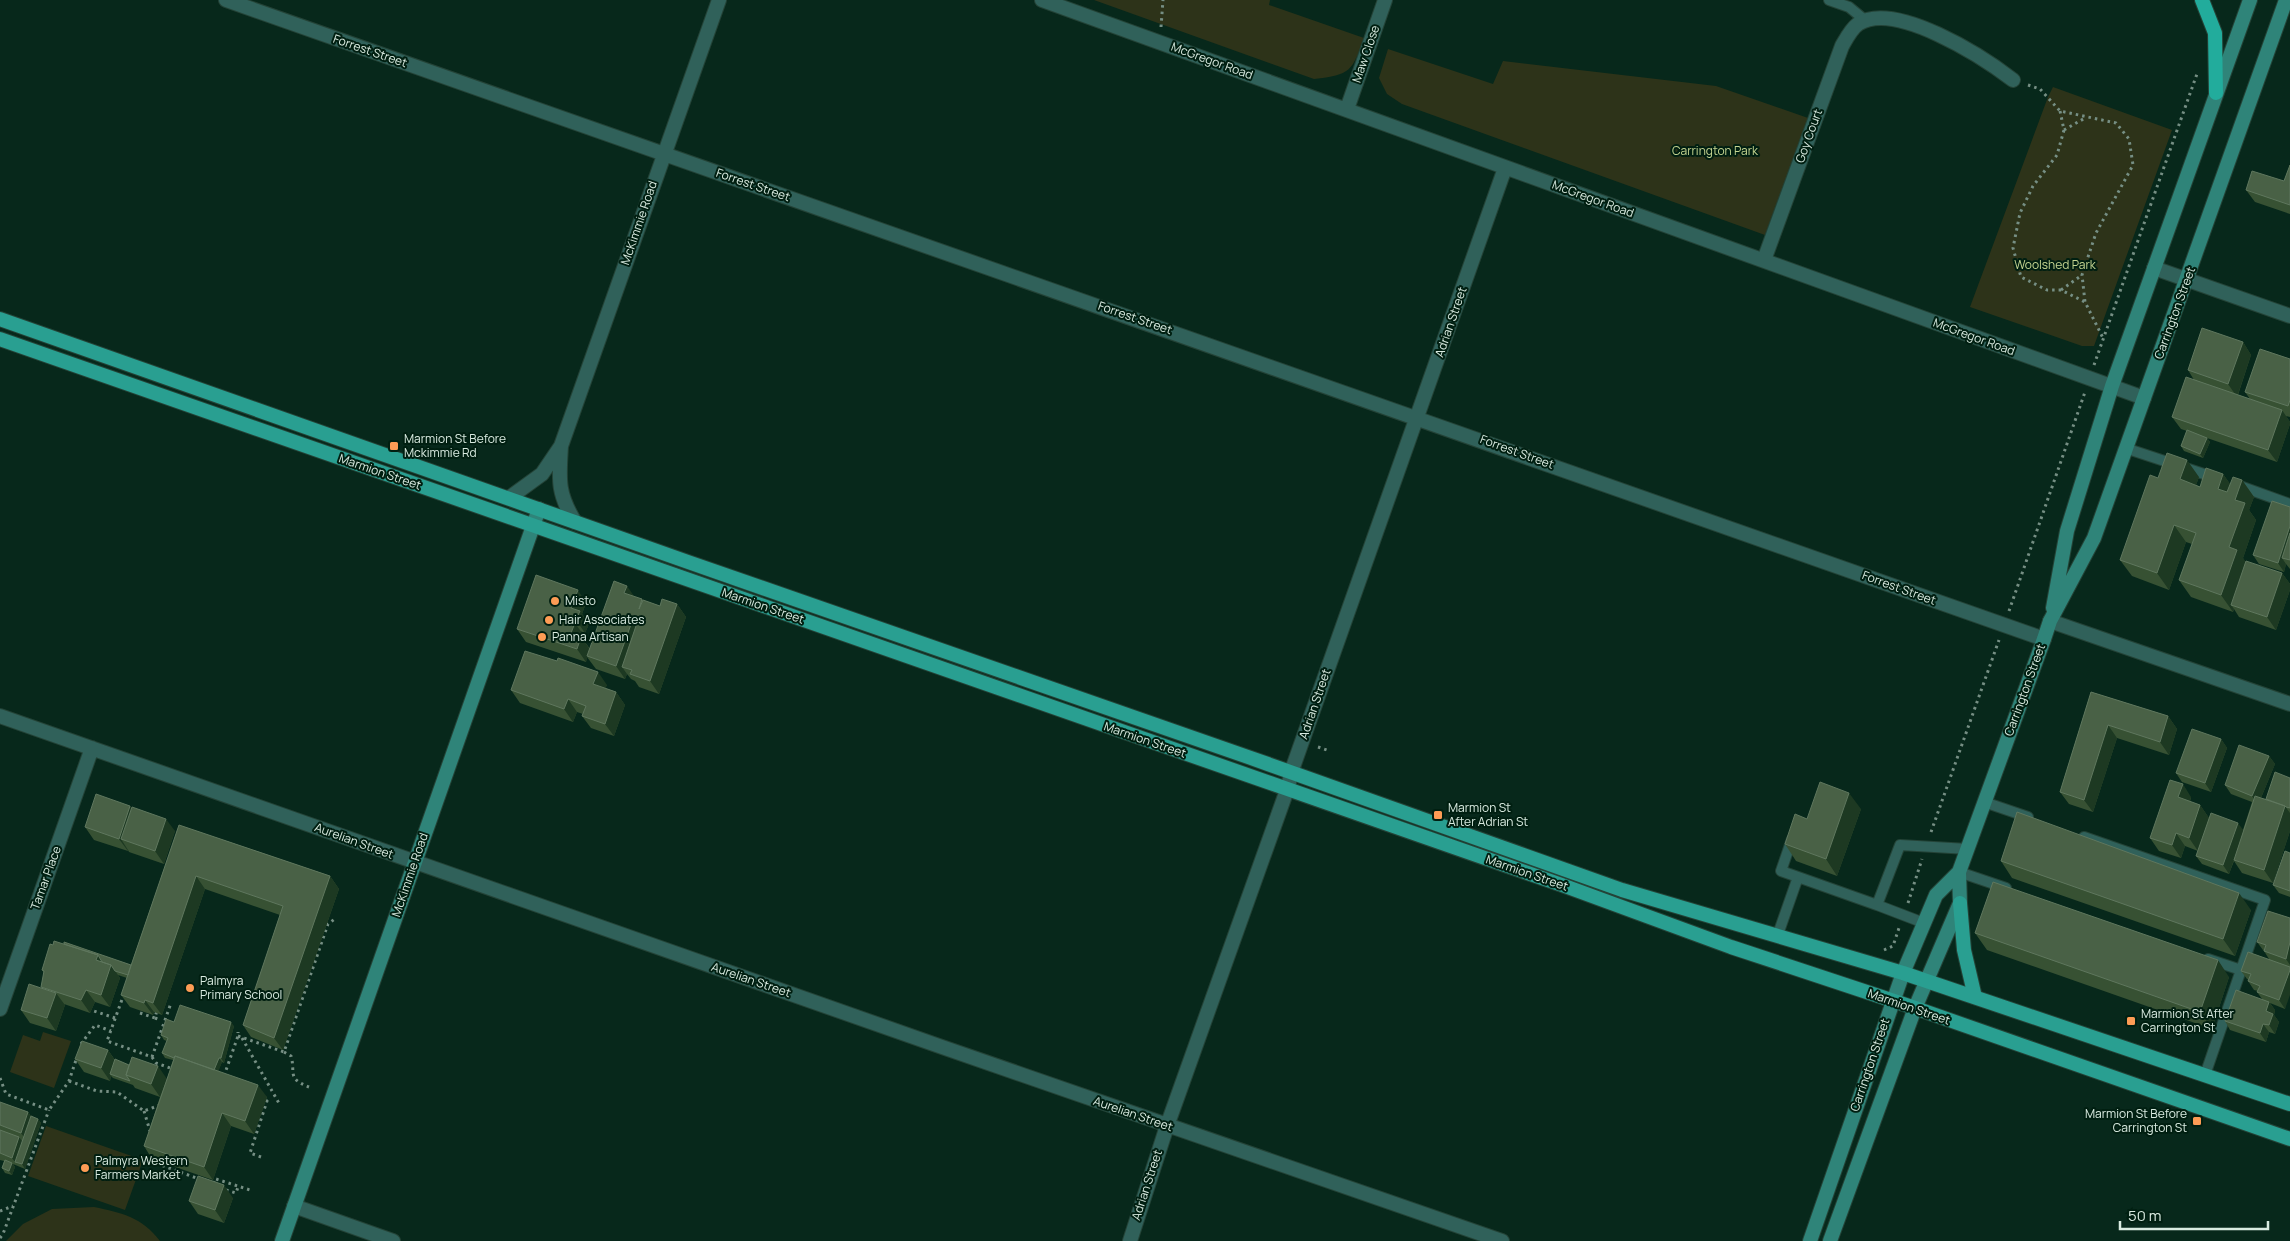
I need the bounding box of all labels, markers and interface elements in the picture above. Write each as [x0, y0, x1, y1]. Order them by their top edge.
street label: Maw Close [1348, 23, 1383, 85]
street label: Forrest Street [331, 30, 410, 71]
street label: McGregor Road [1169, 38, 1255, 83]
street label: Goy Court [1791, 106, 1826, 165]
park label: Carrington Park [1672, 142, 1759, 159]
street label: Forrest Street [714, 164, 793, 205]
street label: McGregor Road [1550, 176, 1636, 221]
street label: McKimmie Road [616, 179, 661, 267]
park label: Woolshed Park [2014, 256, 2097, 273]
street label: Carrington Street [2150, 264, 2199, 361]
street label: Adrian Street [1431, 284, 1471, 359]
street label: Forrest Street [1096, 297, 1175, 338]
street label: McGregor Road [1931, 314, 2017, 359]
place label: Marmion St Before Mckimmie Rd [404, 430, 506, 461]
street label: Forrest Street [1478, 430, 1557, 473]
marker: Marmion St Before Mckimmie Rd [388, 440, 400, 452]
street label: Marmion Street [337, 450, 424, 494]
street label: Forrest Street [1860, 566, 1939, 609]
street label: Marmion Street [720, 584, 807, 628]
place label: Misto [565, 592, 596, 609]
marker: Misto [549, 595, 561, 607]
place label: Hair Associates [559, 611, 645, 628]
marker: Hair Associates [543, 614, 555, 626]
place label: Panna Artisan [552, 628, 629, 645]
marker: Panna Artisan [536, 631, 548, 643]
street label: Carrington Street [2000, 641, 2049, 738]
street label: Adrian Street [1295, 666, 1335, 741]
street label: Marmion Street [1102, 718, 1189, 762]
place label: Marmion St After Adrian St [1448, 799, 1528, 830]
marker: Marmion St After Adrian St [1432, 809, 1444, 821]
street label: Aurelian Street [312, 818, 396, 863]
street label: McKimmie Road [387, 831, 432, 919]
street label: Tamar Place [26, 844, 65, 912]
street label: Marmion Street [1484, 851, 1571, 895]
street label: Aurelian Street [709, 958, 793, 1001]
place label: Palmyra Primary School [200, 972, 282, 1003]
marker: Palmyra Primary School [184, 982, 196, 994]
street label: Marmion Street [1866, 985, 1953, 1029]
place label: Marmion St After Carrington St [2141, 1005, 2234, 1036]
marker: Marmion St After Carrington St [2125, 1015, 2137, 1027]
street label: Carrington Street [1846, 1016, 1893, 1114]
street label: Aurelian Street [1091, 1092, 1175, 1135]
place label: Marmion St Before Carrington St [2085, 1105, 2187, 1136]
marker: Marmion St Before Carrington St [2191, 1115, 2203, 1127]
street label: Adrian Street [1127, 1147, 1166, 1222]
place label: Palmyra Western Farmers Market [95, 1152, 188, 1183]
marker: Palmyra Western Farmers Market [79, 1162, 91, 1174]
scale bar [2120, 1198, 2268, 1230]
text: 50 m [2128, 1205, 2162, 1226]

